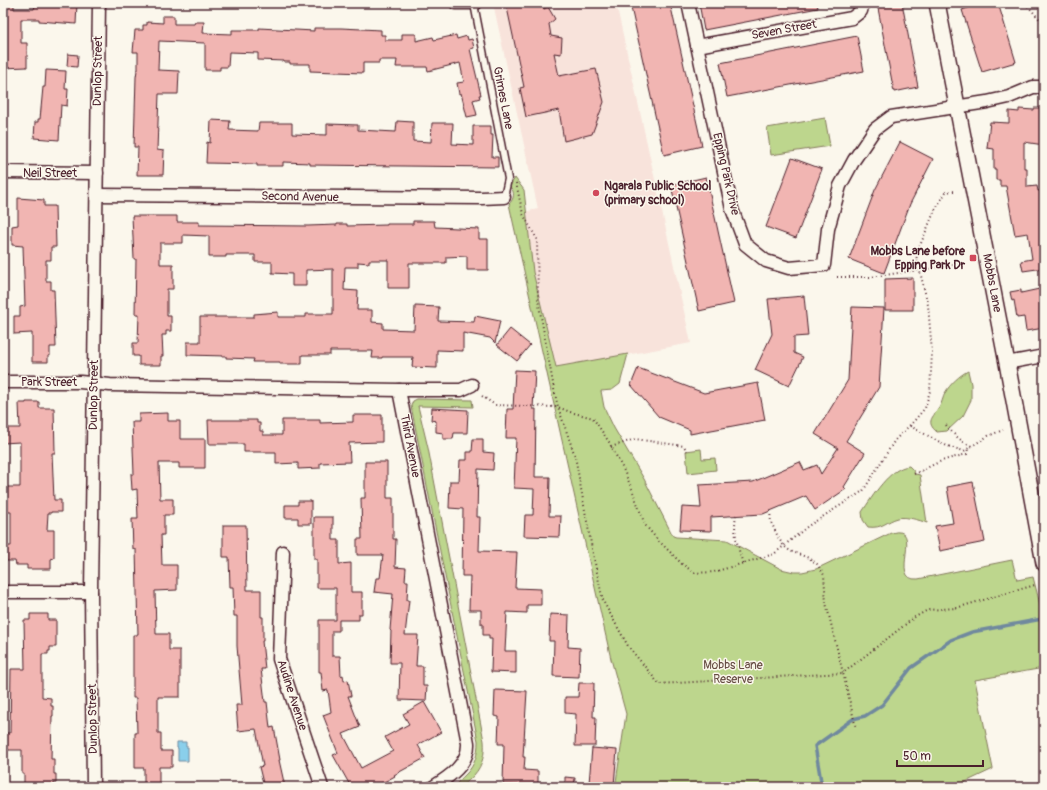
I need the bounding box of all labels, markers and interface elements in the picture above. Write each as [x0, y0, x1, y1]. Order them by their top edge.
street label: Seven Street [750, 17, 818, 43]
street label: Dunlop Street [90, 36, 106, 106]
street label: Grimes Lane [490, 65, 516, 131]
street label: Epping Park Drive [709, 131, 743, 217]
street label: Neil Street [23, 166, 77, 181]
place label: Ngarala Public School (primary school) [604, 179, 711, 208]
marker: Ngarala Public School (primary school) [591, 188, 601, 198]
street label: Second Avenue [261, 189, 339, 205]
place label: Mobbs Lane before Epping Park Dr [870, 244, 966, 273]
street label: Mobbs Lane [979, 252, 1005, 314]
marker: Mobbs Lane before Epping Park Dr [968, 253, 978, 263]
street label: Dunlop Street [86, 360, 102, 430]
street label: Park Street [21, 375, 77, 390]
street label: Third Avenue [397, 413, 423, 479]
street label: Audine Avenue [274, 658, 311, 732]
park label: Mobbs Lane Reserve [703, 658, 763, 687]
street label: Dunlop Street [85, 684, 101, 754]
scale bar [897, 742, 983, 768]
text: 50 m [903, 749, 931, 764]

